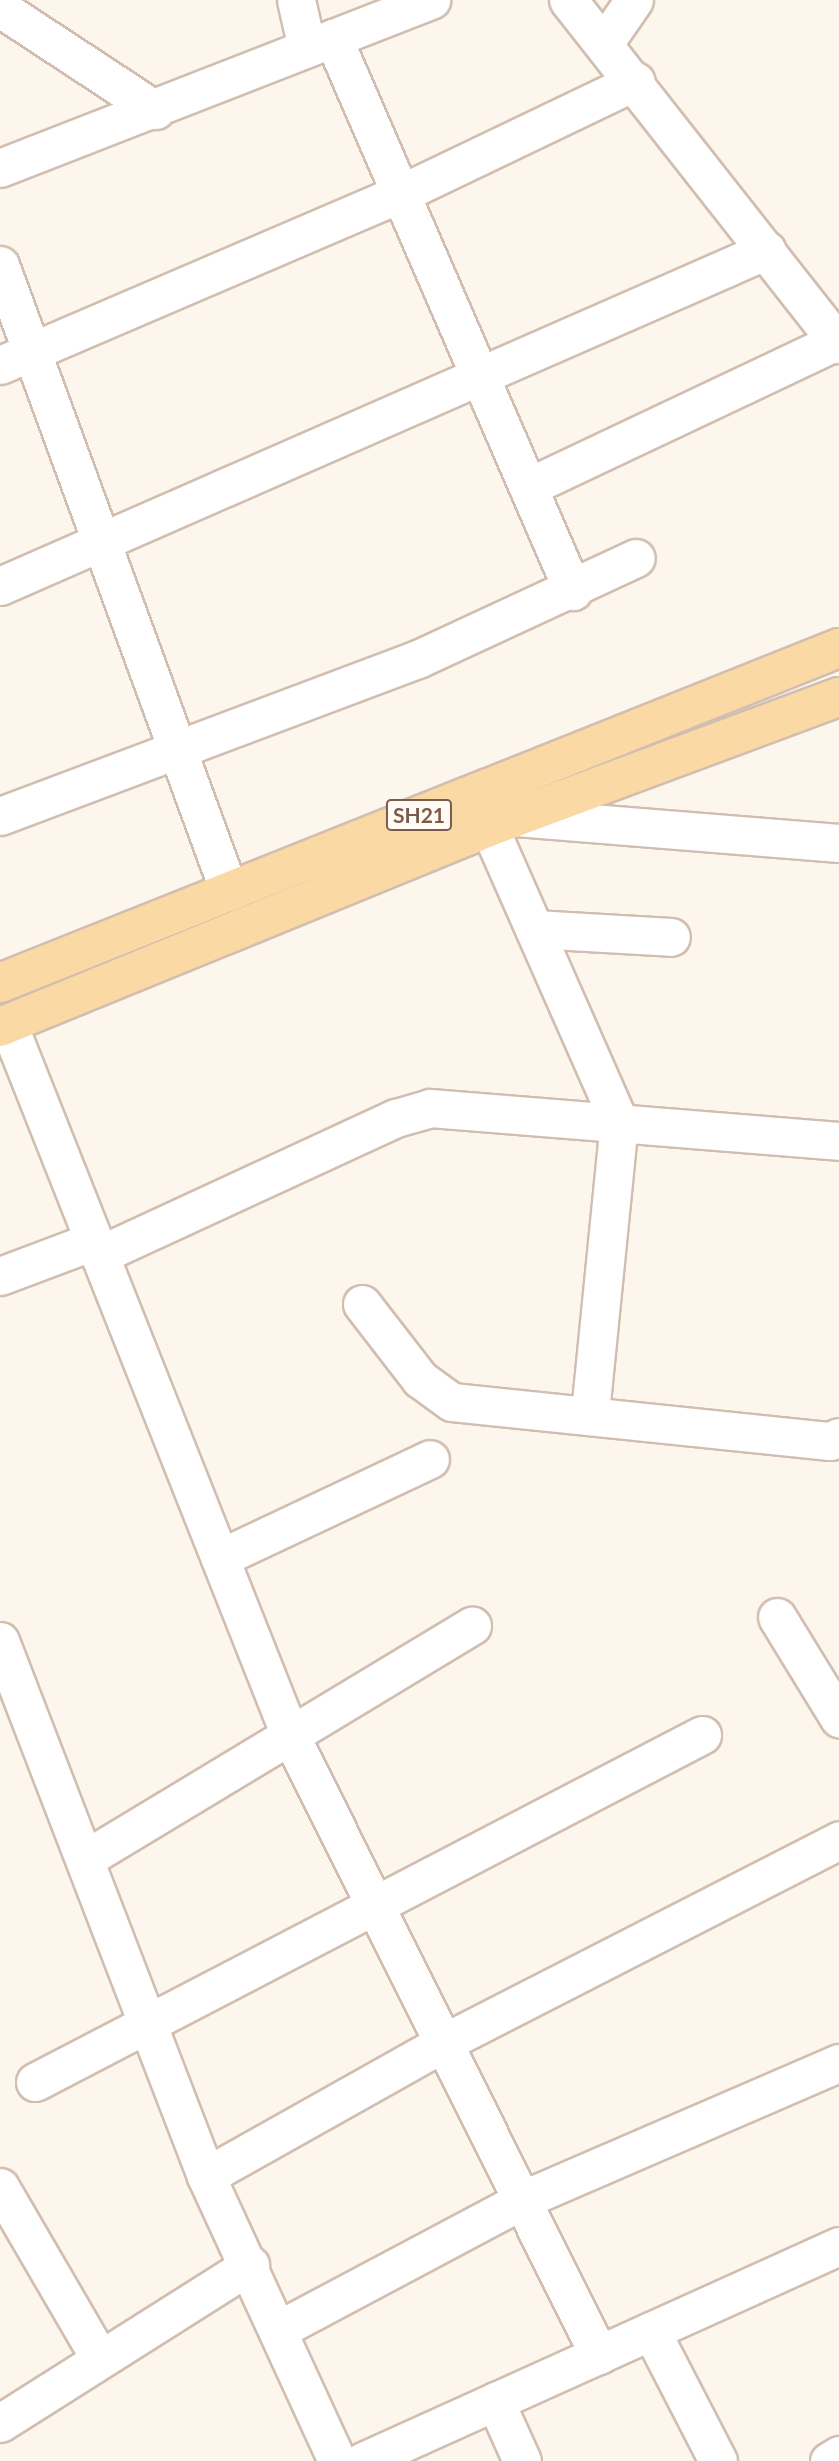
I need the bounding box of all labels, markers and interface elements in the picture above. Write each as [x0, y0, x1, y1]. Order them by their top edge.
road number: SH21 [386, 798, 452, 832]

